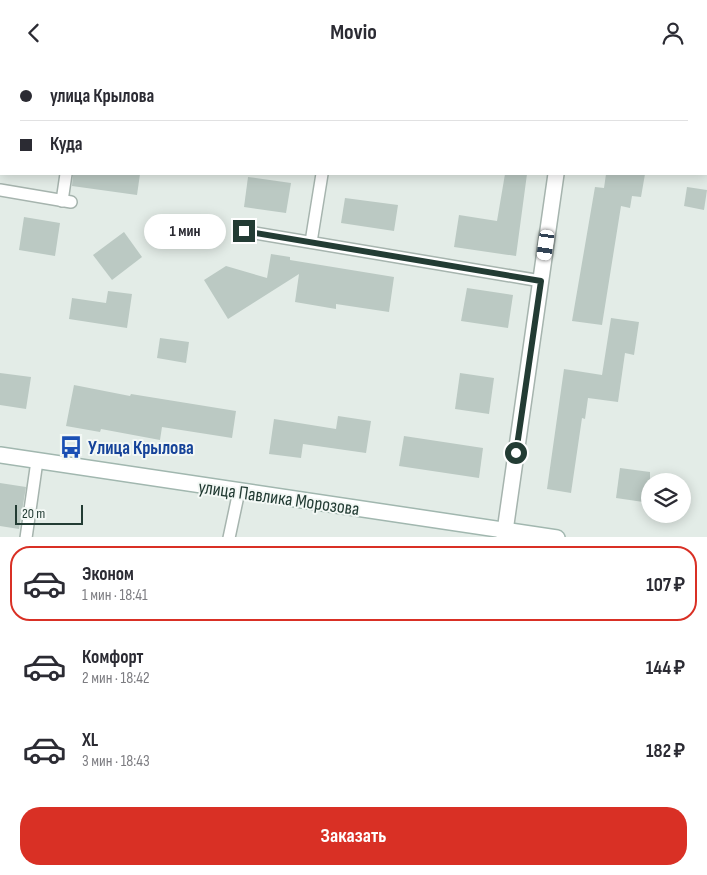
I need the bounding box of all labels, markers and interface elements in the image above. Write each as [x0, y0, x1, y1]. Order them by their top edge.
icon: back [20, 19, 48, 47]
text: Movio [330, 19, 377, 46]
icon: person [659, 19, 687, 47]
text: улица Крылова [50, 85, 154, 108]
text: Куда [50, 133, 83, 156]
callout: 1 мин [144, 213, 226, 249]
route end [233, 220, 255, 242]
text: 1 мин [169, 222, 201, 241]
car [536, 229, 555, 261]
bus stop icon: Улица Крылова [58, 434, 84, 460]
place label: Улица Крылова [88, 437, 194, 460]
route start [505, 442, 527, 464]
map controls [641, 473, 691, 523]
button: layers [641, 473, 691, 523]
street label: улица Павлика Морозова [197, 476, 361, 521]
scale bar [15, 503, 82, 526]
text: 20 m [22, 505, 45, 522]
icon: car [22, 561, 67, 606]
text: Эконом [82, 563, 134, 586]
text: 107 ₽ [646, 574, 685, 597]
text: 1 мин · 18:41 [82, 586, 148, 605]
icon: car [22, 644, 67, 689]
text: Комфорт [82, 646, 144, 669]
text: 144 ₽ [646, 657, 685, 680]
text: 2 мин · 18:42 [82, 669, 150, 688]
icon: car [22, 727, 67, 772]
text: XL [82, 729, 98, 752]
text: 182 ₽ [646, 740, 685, 763]
text: 3 мин · 18:43 [82, 752, 150, 771]
button: Заказать [20, 807, 687, 865]

